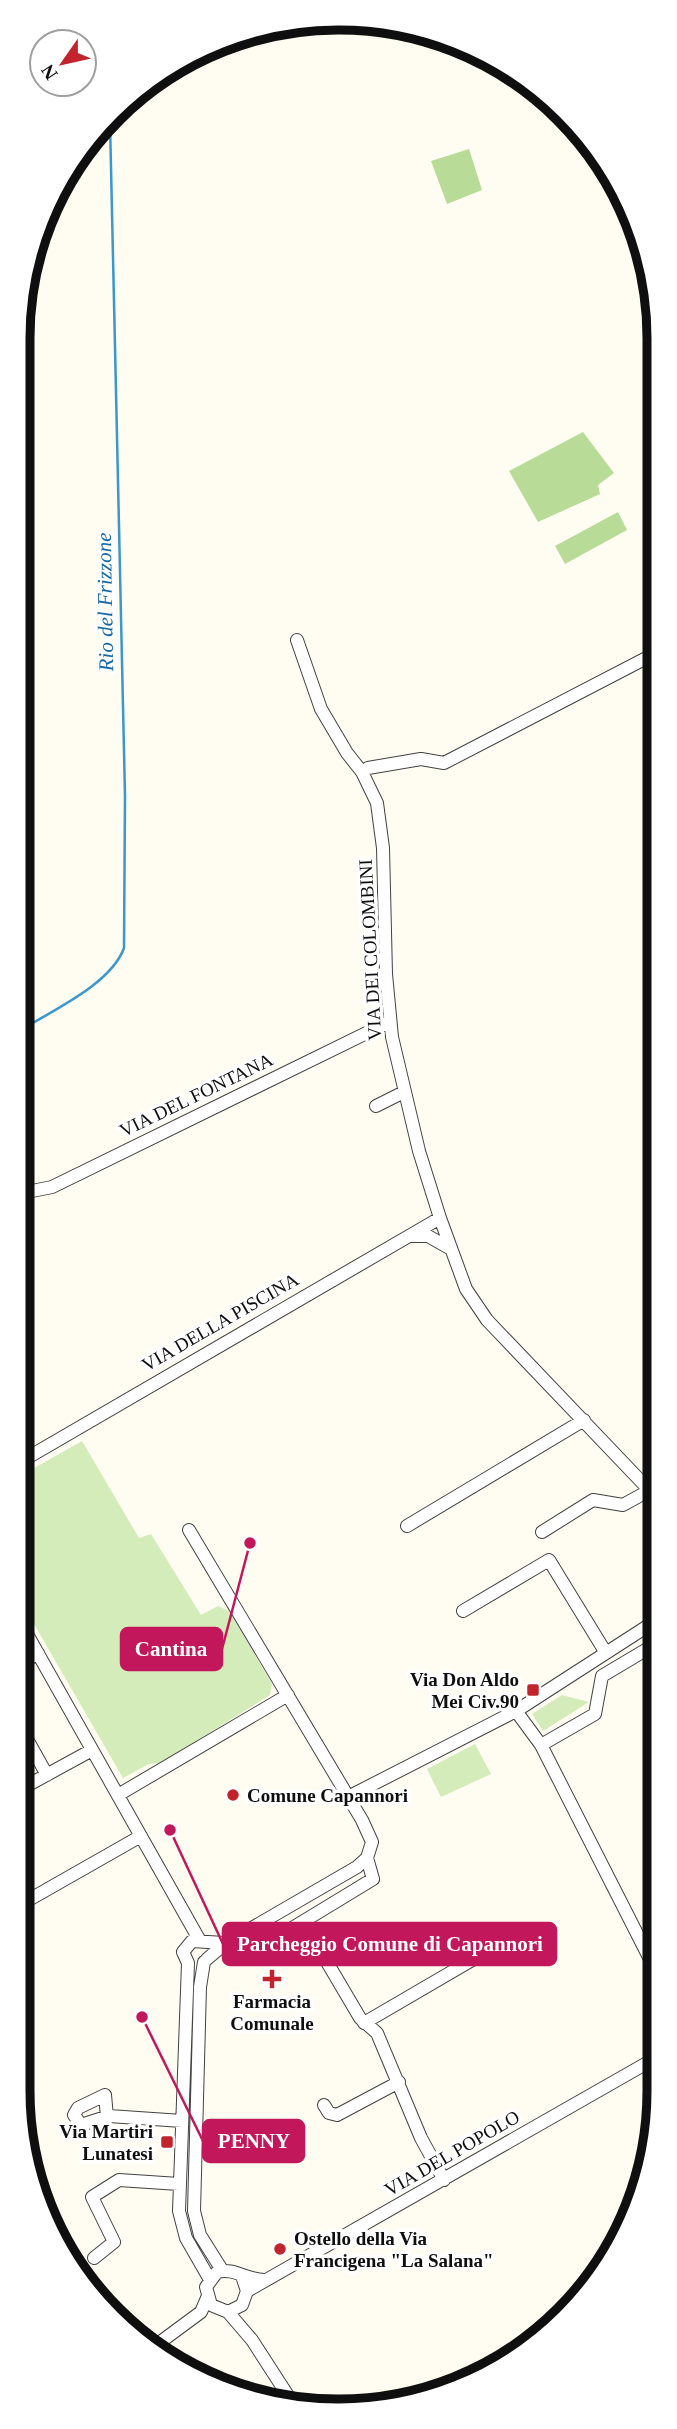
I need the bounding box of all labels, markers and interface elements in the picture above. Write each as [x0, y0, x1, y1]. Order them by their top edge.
north arrow [28, 28, 98, 98]
text: N [37, 60, 62, 84]
water label: Rio del Frizzone [92, 532, 118, 673]
street label: VIA DEI COLOMBINI [355, 859, 385, 1041]
street label: VIA DEL FONTANA [116, 1049, 276, 1141]
street label: VIA DELLA PISCINA [138, 1268, 302, 1375]
callout: Cantina [121, 1628, 222, 1670]
text: Cantina [135, 1637, 208, 1661]
place label: Via Don Aldo Mei Civ.90 [410, 1669, 519, 1712]
marker: Via Don Aldo Mei Civ.90 [525, 1682, 541, 1698]
place label: Comune Capannori [247, 1785, 408, 1806]
marker: Comune Capannori [225, 1787, 241, 1803]
callout: Parcheggio Comune di Capannori [223, 1923, 556, 1965]
text: Parcheggio Comune di Capannori [237, 1932, 543, 1956]
marker: Farmacia Comunale [264, 1971, 280, 1987]
place label: Farmacia Comunale [230, 1991, 314, 2034]
street label: VIA DEL POPOLO [381, 2106, 523, 2200]
callout: PENNY [203, 2120, 304, 2162]
place label: Via Martiri Lunatesi [59, 2121, 153, 2164]
text: PENNY [218, 2129, 290, 2153]
marker: Via Martiri Lunatesi [159, 2134, 175, 2150]
place label: Ostello della Via Francigena "La Salana" [294, 2228, 494, 2271]
marker: Ostello della Via Francigena "La Salana" [272, 2241, 288, 2257]

